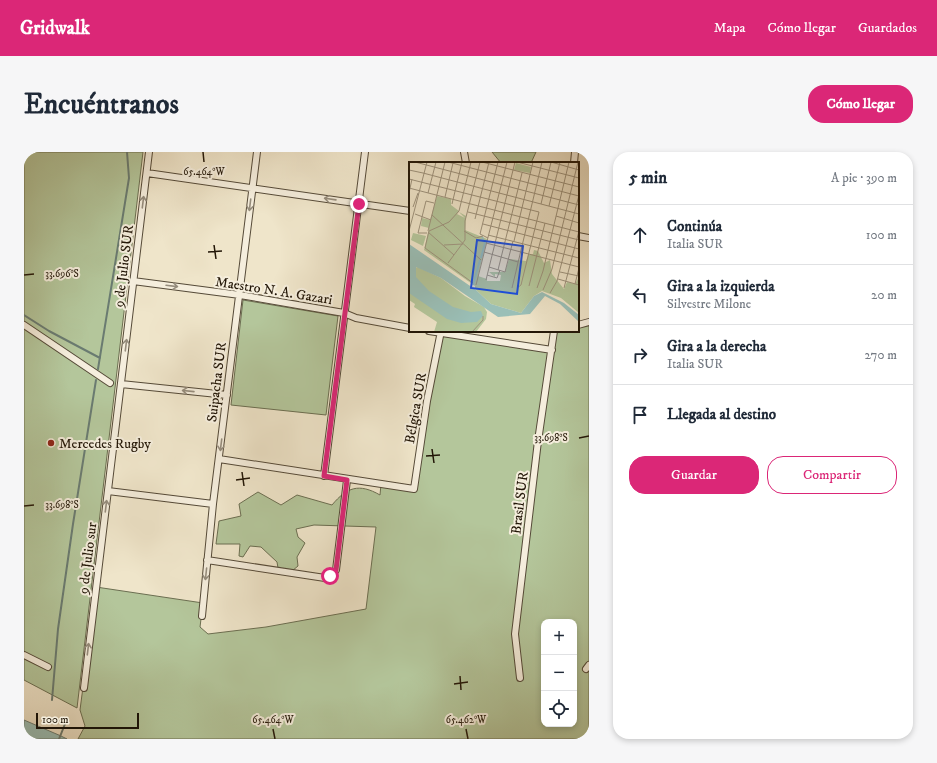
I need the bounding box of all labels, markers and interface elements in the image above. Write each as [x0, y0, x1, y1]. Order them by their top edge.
text: Gridwalk [20, 17, 90, 40]
text: Mapa [714, 19, 745, 37]
text: Cómo llegar [767, 19, 836, 37]
text: Guardados [858, 19, 917, 37]
button: Cómo llegar [808, 85, 913, 123]
text: Encuéntranos [24, 87, 179, 122]
inset map [409, 162, 579, 332]
text: 65.464°W [183, 166, 226, 178]
text: 5 min [629, 167, 667, 189]
text: A pie · 390 m [831, 170, 897, 186]
one-way arrow [324, 195, 337, 203]
route end [350, 195, 368, 213]
one-way arrow [139, 196, 147, 209]
one-way arrow [247, 198, 254, 211]
text: Continúa [667, 217, 722, 236]
street label: 9 de Julio SUR [110, 223, 138, 309]
icon: ahead [629, 224, 651, 246]
text: 100 m [866, 227, 897, 243]
text: Italia SUR [667, 236, 723, 252]
text: 33.696°S [45, 268, 79, 280]
street label: Maestro N. A. Gazari [214, 273, 334, 309]
text: Gira a la izquierda [667, 277, 775, 296]
one-way arrow [165, 282, 178, 290]
icon: left [629, 284, 651, 306]
text: 20 m [871, 287, 897, 303]
text: Silvestre Milone [667, 296, 751, 312]
text: Gira a la derecha [667, 337, 766, 356]
one-way arrow [122, 339, 130, 352]
street label: Suipacha SUR [203, 340, 231, 423]
icon: right [629, 344, 651, 366]
text: 270 m [865, 347, 897, 363]
text: Italia SUR [667, 356, 723, 372]
street label: Bélgica SUR [401, 371, 431, 445]
one-way arrow [182, 387, 195, 395]
icon: arrive [629, 404, 651, 426]
text: Llegada al destino [667, 405, 776, 424]
text: 33.698°S [534, 432, 568, 444]
place label: Mercedes Rugby [59, 435, 151, 453]
marker: Mercedes Rugby [46, 438, 56, 448]
one-way arrow [217, 438, 224, 451]
button: Guardar [629, 456, 759, 494]
button: Compartir [767, 456, 897, 494]
street label: Brasil SUR [507, 470, 533, 535]
text: 33.698°S [45, 499, 79, 511]
one-way arrow [102, 500, 110, 513]
street label: 9 de Julio sur [75, 520, 101, 596]
one-way arrow [202, 567, 210, 580]
route start [321, 567, 339, 585]
map controls [541, 619, 577, 727]
button: + [541, 619, 577, 655]
one-way arrow [85, 643, 92, 656]
button: − [541, 655, 577, 691]
button: locate [541, 691, 577, 727]
scale bar [36, 711, 139, 730]
text: 100 m [42, 713, 68, 727]
text: 65.464°W [252, 714, 295, 726]
text: 65.462°W [446, 714, 487, 726]

